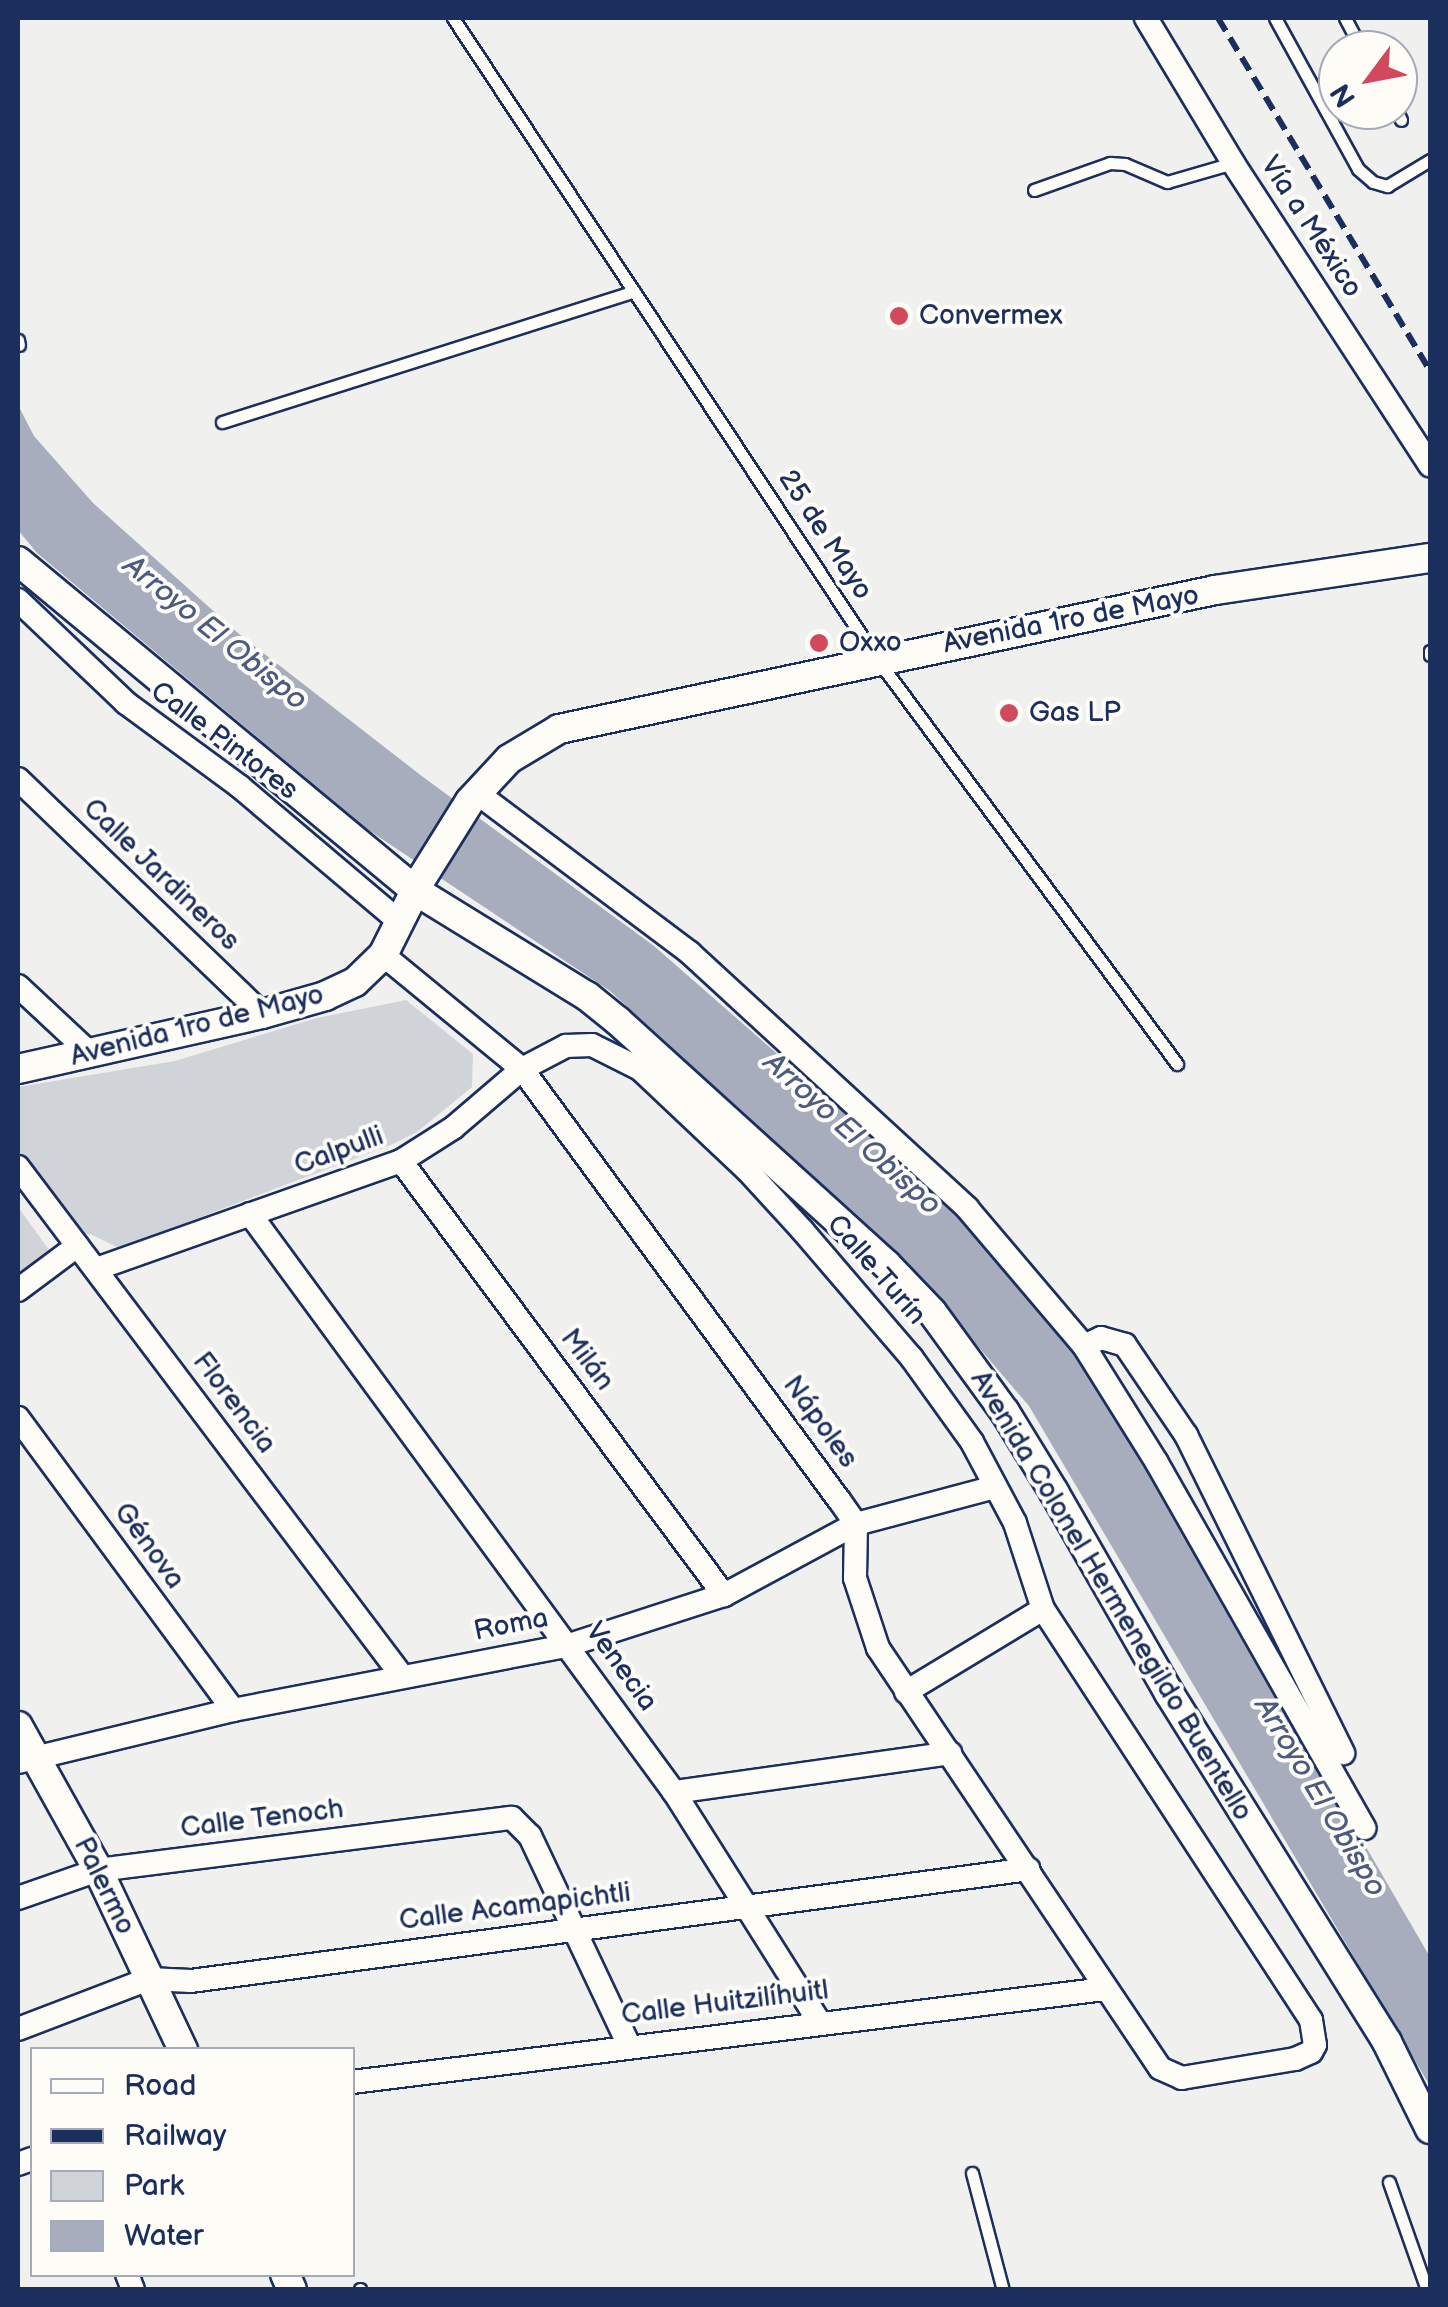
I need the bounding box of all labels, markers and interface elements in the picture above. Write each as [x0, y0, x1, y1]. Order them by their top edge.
north arrow [1318, 30, 1418, 130]
text: N [1324, 77, 1363, 113]
street label: Vía a México [1253, 150, 1369, 304]
place label: Convermex [919, 299, 1063, 333]
marker: Convermex [888, 305, 910, 327]
street label: 25 de Mayo [771, 464, 879, 606]
water label: Arroyo El Obispo [116, 548, 314, 718]
street label: Avenida 1ro de Mayo [940, 579, 1202, 661]
place label: Oxxo [839, 626, 902, 660]
marker: Oxxo [808, 632, 830, 654]
street label: Calle Pintores [144, 675, 304, 807]
place label: Gas LP [1029, 696, 1121, 730]
marker: Gas LP [998, 702, 1020, 724]
street label: Calle Jardineros [75, 791, 247, 959]
street label: Avenida 1ro de Mayo [67, 978, 327, 1074]
water label: Arroyo El Obispo [756, 1045, 948, 1223]
street label: Calpulli [290, 1119, 388, 1183]
street label: Calle Turín [819, 1208, 933, 1332]
street label: Milán [553, 1323, 621, 1397]
street label: Florencia [185, 1346, 283, 1460]
street label: Avenida Colonel Hermenegildo Buentello [963, 1365, 1259, 1827]
street label: Nápoles [775, 1369, 865, 1475]
street label: Génova [107, 1496, 191, 1596]
street label: Roma [471, 1601, 551, 1649]
street label: Venecia [578, 1616, 664, 1718]
water label: Arroyo El Obispo [1246, 1691, 1394, 1903]
street label: Calle Tenoch [178, 1792, 346, 1846]
street label: Palermo [66, 1832, 142, 1940]
street label: Calle Acamapichtli [397, 1876, 633, 1938]
street label: Calle Huitzilíhuitl [619, 1974, 831, 2032]
legend [30, 2047, 355, 2277]
text: Road [124, 2068, 197, 2104]
text: Railway [124, 2118, 226, 2154]
text: Park [124, 2168, 184, 2204]
text: Water [124, 2218, 204, 2254]

